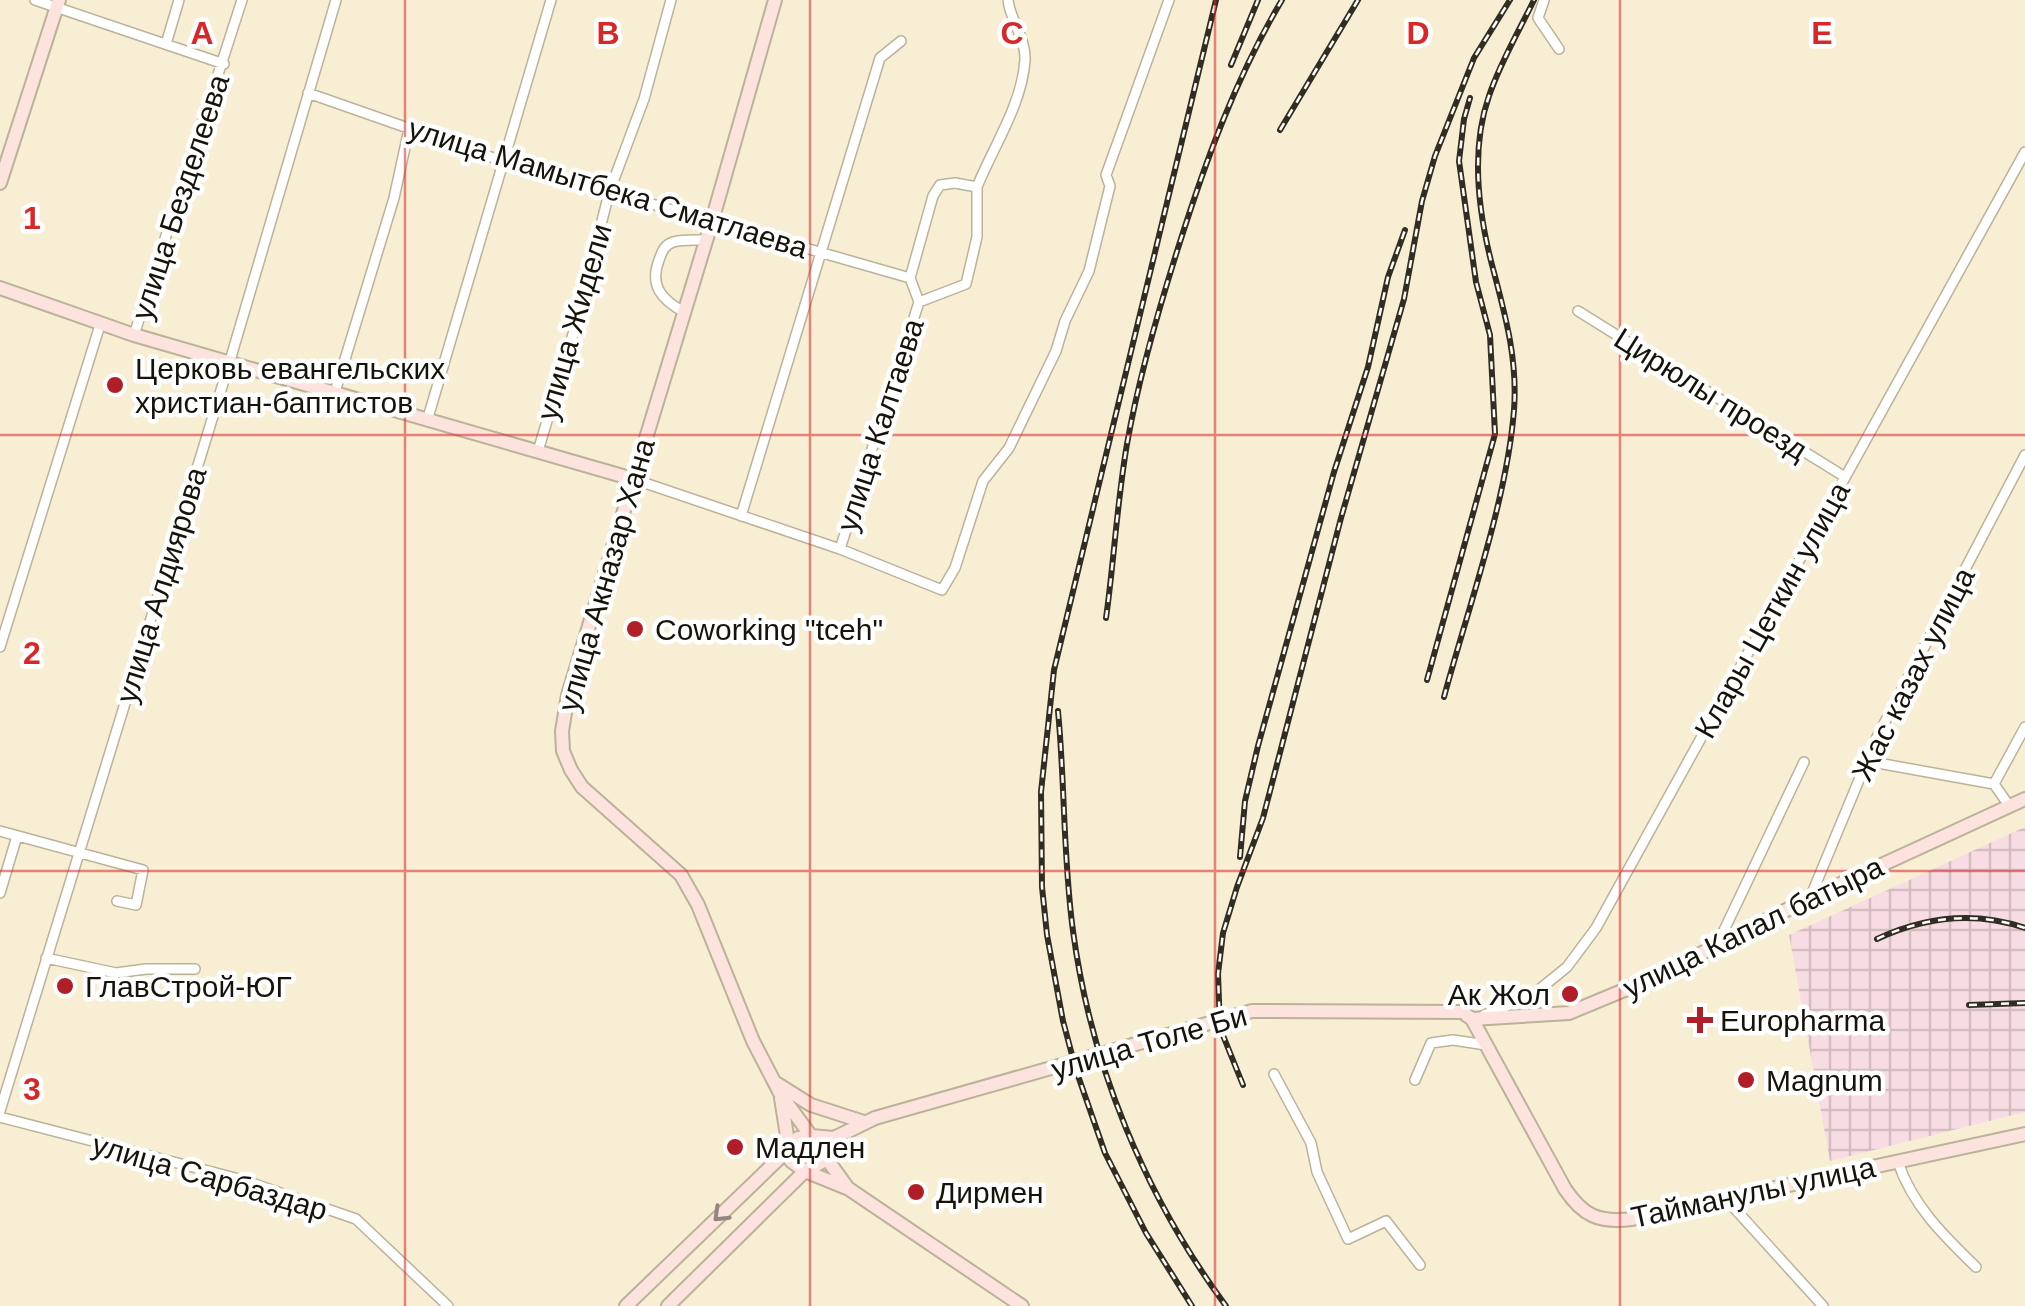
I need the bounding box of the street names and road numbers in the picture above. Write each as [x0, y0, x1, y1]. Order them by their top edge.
street label: улица Безделеева [125, 70, 235, 324]
street label: улица Мамытбека Сматлаева [404, 111, 812, 265]
street label: улица Жидели [530, 220, 618, 424]
street label: улица Калтаева [830, 314, 930, 535]
street label: Цирюлы проезд [1608, 321, 1814, 467]
street label: улица Акназар Хана [551, 434, 661, 715]
street label: улица Алдиярова [109, 463, 213, 707]
street label: Клары Цеткин улица [1688, 476, 1856, 744]
street label: Жас казах улица [1845, 562, 1981, 786]
street label: улица Капал батыра [1618, 850, 1889, 1004]
street label: улица Толе Би [1047, 998, 1251, 1086]
street label: улица Сарбаздар [89, 1128, 331, 1226]
street label: Тайманулы улица [1628, 1150, 1878, 1234]

